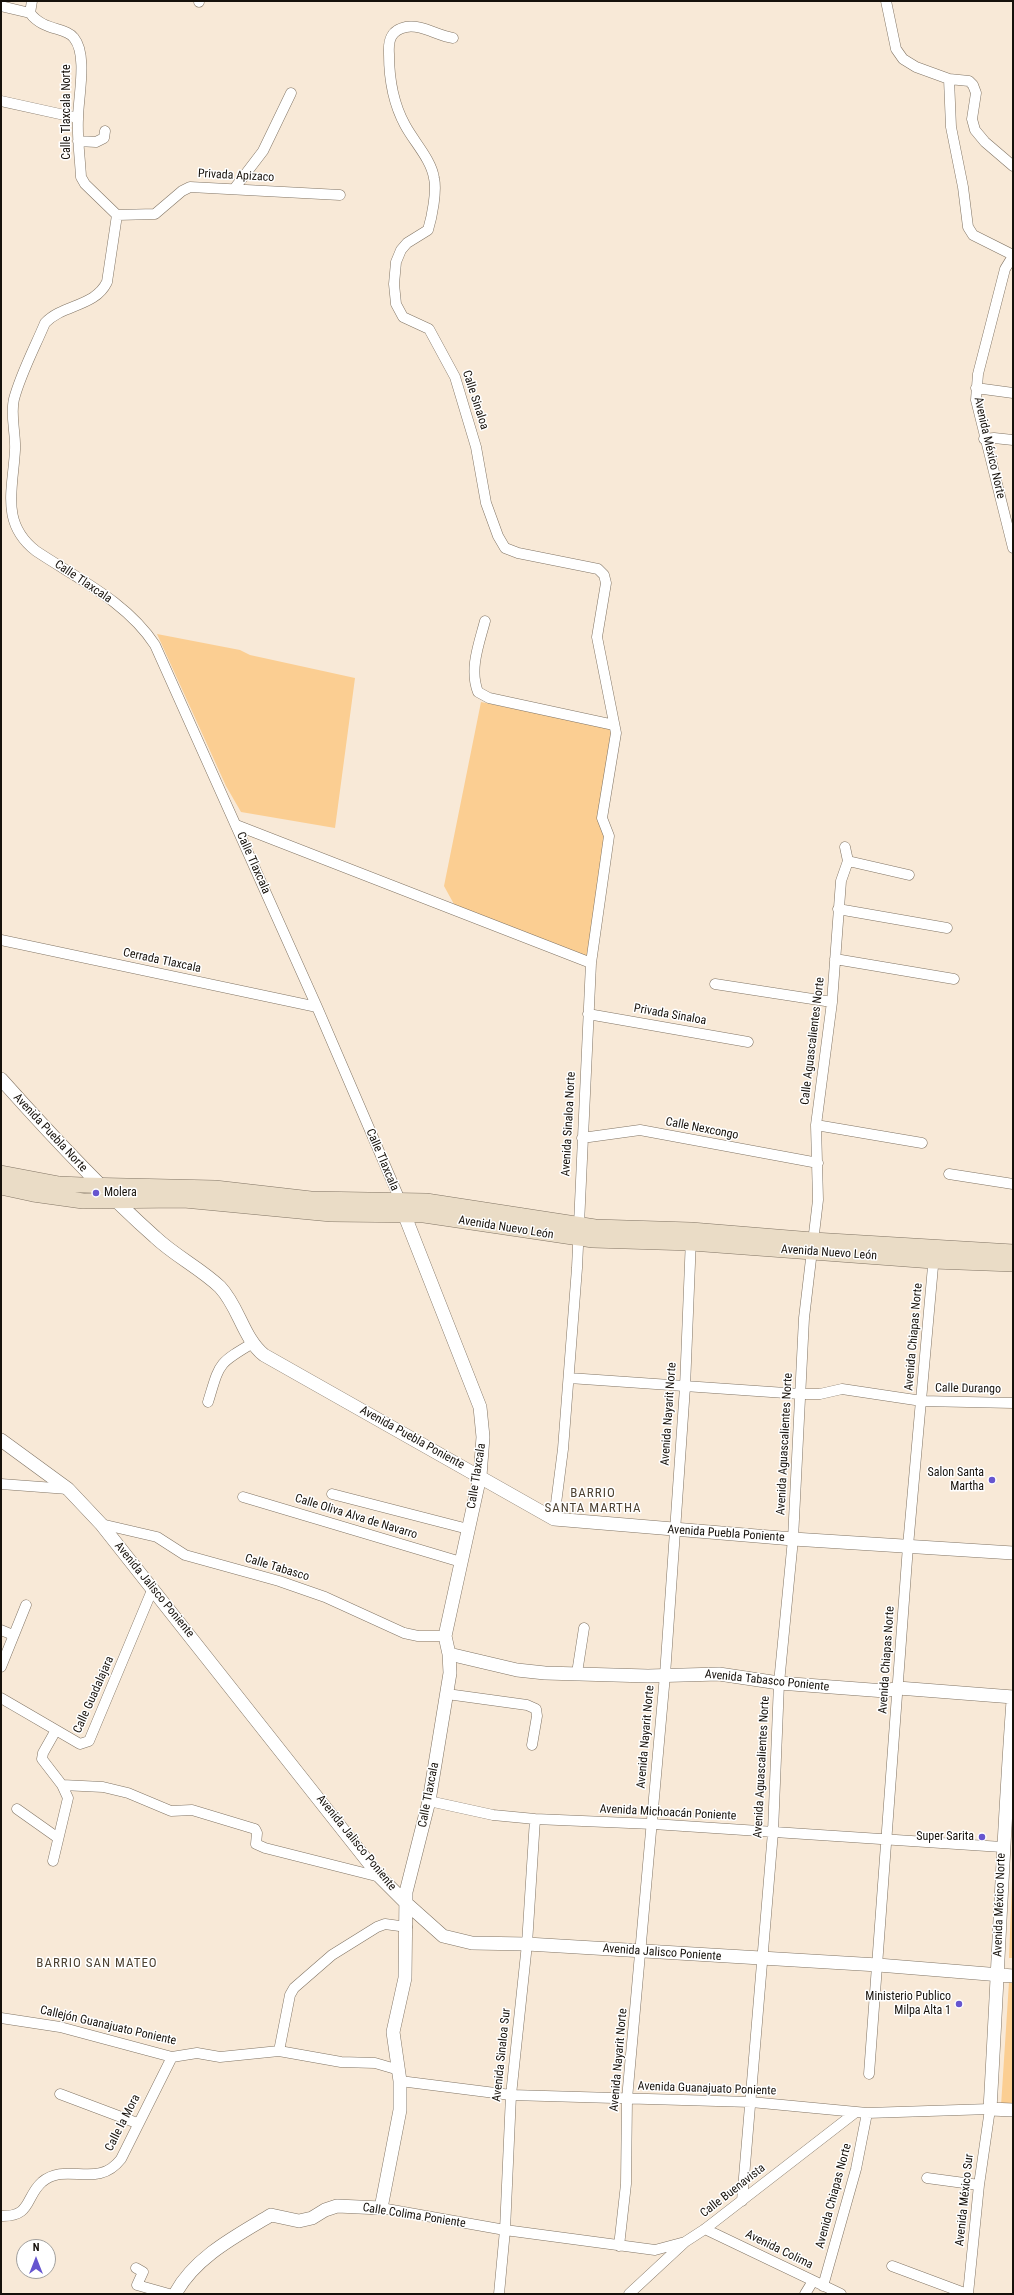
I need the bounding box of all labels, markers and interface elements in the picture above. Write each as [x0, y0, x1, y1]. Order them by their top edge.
street label: Calle Tlaxcala Norte [60, 64, 74, 160]
street label: Privada Apizaco [197, 167, 275, 185]
street label: Calle Sinaloa [459, 369, 491, 431]
street label: Avenida México Norte [970, 396, 1008, 500]
street label: Calle Tlaxcala [52, 558, 114, 606]
street label: Calle Tlaxcala [233, 830, 273, 896]
street label: Cerrada Tlaxcala [122, 946, 202, 976]
street label: Calle Aguascalientes Norte [798, 976, 828, 1106]
street label: Privada Sinaloa [633, 1002, 707, 1028]
street label: Avenida Sinaloa Norte [559, 1071, 579, 1177]
street label: Avenida Puebla Norte [10, 1091, 90, 1175]
street label: Calle Nexcongo [664, 1115, 740, 1143]
street label: Calle Tlaxcala [362, 1127, 402, 1193]
place label: Molera [104, 1186, 137, 1200]
marker: Molera [91, 1188, 101, 1198]
street label: Avenida Nuevo León [457, 1213, 555, 1243]
street label: Avenida Nuevo León [781, 1242, 877, 1264]
street label: Avenida Chiapas Norte [902, 1283, 926, 1391]
street label: Avenida Nayarit Norte [658, 1362, 680, 1466]
street label: Avenida Aguascalientes Norte [774, 1373, 796, 1515]
street label: Calle Durango [935, 1381, 1001, 1397]
street label: Avenida Puebla Poniente [357, 1403, 467, 1473]
street label: Calle Tlaxcala [465, 1442, 489, 1510]
place label: Salon Santa Martha [928, 1466, 984, 1494]
marker: Salon Santa Martha [987, 1475, 997, 1485]
district label: BARRIO SANTA MARTHA [544, 1486, 642, 1517]
street label: Calle Oliva Alva de Navarro [293, 1491, 419, 1543]
street label: Avenida Puebla Poniente [667, 1523, 785, 1545]
street label: Avenida Jalisco Poniente [111, 1539, 197, 1641]
street label: Calle Tabasco [243, 1551, 311, 1585]
street label: Avenida Chiapas Norte [876, 1606, 898, 1714]
street label: Calle Guadalajara [71, 1654, 117, 1736]
street label: Avenida Tabasco Poniente [704, 1667, 830, 1695]
street label: Avenida Nayarit Norte [634, 1685, 658, 1789]
street label: Avenida Aguascalientes Norte [751, 1696, 773, 1838]
street label: Calle Tlaxcala [416, 1761, 442, 1829]
street label: Avenida Jalisco Poniente [313, 1792, 399, 1894]
street label: Avenida Michoacán Poniente [599, 1802, 737, 1824]
place label: Super Sarita [916, 1830, 974, 1844]
marker: Super Sarita [977, 1832, 987, 1842]
street label: Avenida México Norte [991, 1853, 1009, 1957]
street label: Avenida Jalisco Poniente [602, 1942, 722, 1964]
district label: BARRIO SAN MATEO [36, 1956, 158, 1972]
place label: Ministerio Publico Milpa Alta 1 [865, 1990, 951, 2018]
marker: Ministerio Publico Milpa Alta 1 [954, 1999, 964, 2009]
street label: Callejón Guanajuato Poniente [38, 2003, 178, 2049]
street label: Avenida Sinaloa Sur [490, 2008, 514, 2102]
street label: Avenida Nayarit Norte [607, 2008, 631, 2112]
street label: Avenida Guanajuato Poniente [637, 2079, 777, 2099]
street label: Calle la Mora [103, 2092, 143, 2154]
street label: Avenida Chiapas Norte [813, 2142, 855, 2250]
street label: Avenida México Sur [953, 2153, 977, 2247]
street label: Calle Buenavista [698, 2161, 768, 2221]
street label: Calle Colima Poniente [361, 2201, 467, 2231]
street label: Avenida Colima [743, 2227, 815, 2273]
north arrow [16, 2239, 56, 2279]
text: N [33, 2241, 39, 2254]

